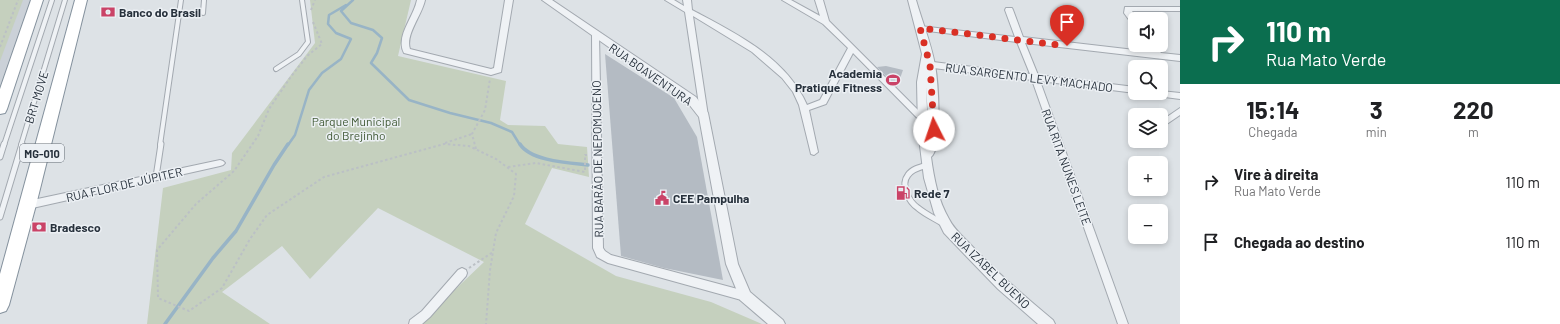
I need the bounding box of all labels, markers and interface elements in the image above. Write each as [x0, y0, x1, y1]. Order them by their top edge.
bank icon: Banco do Brasil [100, 4, 116, 20]
place label: Banco do Brasil [119, 5, 201, 19]
pin [1050, 5, 1084, 46]
icon: arrive [1056, 11, 1078, 33]
map controls [1128, 12, 1168, 244]
button: sound [1128, 12, 1168, 52]
text: 110 m [1266, 14, 1331, 48]
icon: right [1200, 16, 1252, 68]
street label: RUA BOAVENTURA [607, 40, 695, 108]
text: Rua Mato Verde [1266, 48, 1386, 70]
street label: RUA SARGENTO LEVY MACHADO [944, 60, 1114, 94]
button: search [1128, 60, 1168, 100]
place label: Academia Pratique Fitness [795, 66, 882, 94]
street label: BRT MOVE [21, 69, 51, 125]
sports icon: Academia Pratique Fitness [885, 72, 901, 88]
street label: RUA BARÃO DE NEPOMUCENO [589, 80, 605, 238]
text: 15:14 [1246, 95, 1299, 124]
text: 3 [1370, 95, 1383, 124]
text: 220 [1453, 95, 1494, 124]
street label: RUA RITA NUNES LEITE [1039, 107, 1095, 227]
button: layers [1128, 108, 1168, 148]
position arrow [913, 109, 955, 151]
park label: Parque Municipal do Brejinho [312, 114, 400, 142]
text: Chegada [1248, 124, 1297, 140]
text: min [1366, 124, 1387, 140]
text: m [1468, 124, 1479, 140]
road number: MG-010 [20, 144, 64, 162]
button: + [1128, 156, 1168, 196]
street label: RUA FLOR DE JÚPITER [64, 164, 184, 204]
text: Vire à direita [1234, 165, 1318, 183]
icon: right [1200, 171, 1222, 193]
text: 110 m [1506, 173, 1540, 191]
text: Rua Mato Verde [1234, 183, 1321, 199]
fuel station icon: Rede 7 [895, 185, 911, 201]
place label: Rede 7 [914, 186, 950, 200]
public building icon: CEE Pampulha [654, 190, 670, 206]
place label: CEE Pampulha [673, 191, 749, 205]
button: − [1128, 204, 1168, 244]
bank icon: Bradesco [31, 219, 47, 235]
place label: Bradesco [50, 220, 101, 234]
street label: RUA IZABEL BUENO [949, 229, 1033, 311]
icon: arrive [1200, 231, 1222, 253]
text: Chegada ao destino [1234, 233, 1365, 251]
text: 110 m [1506, 233, 1540, 251]

